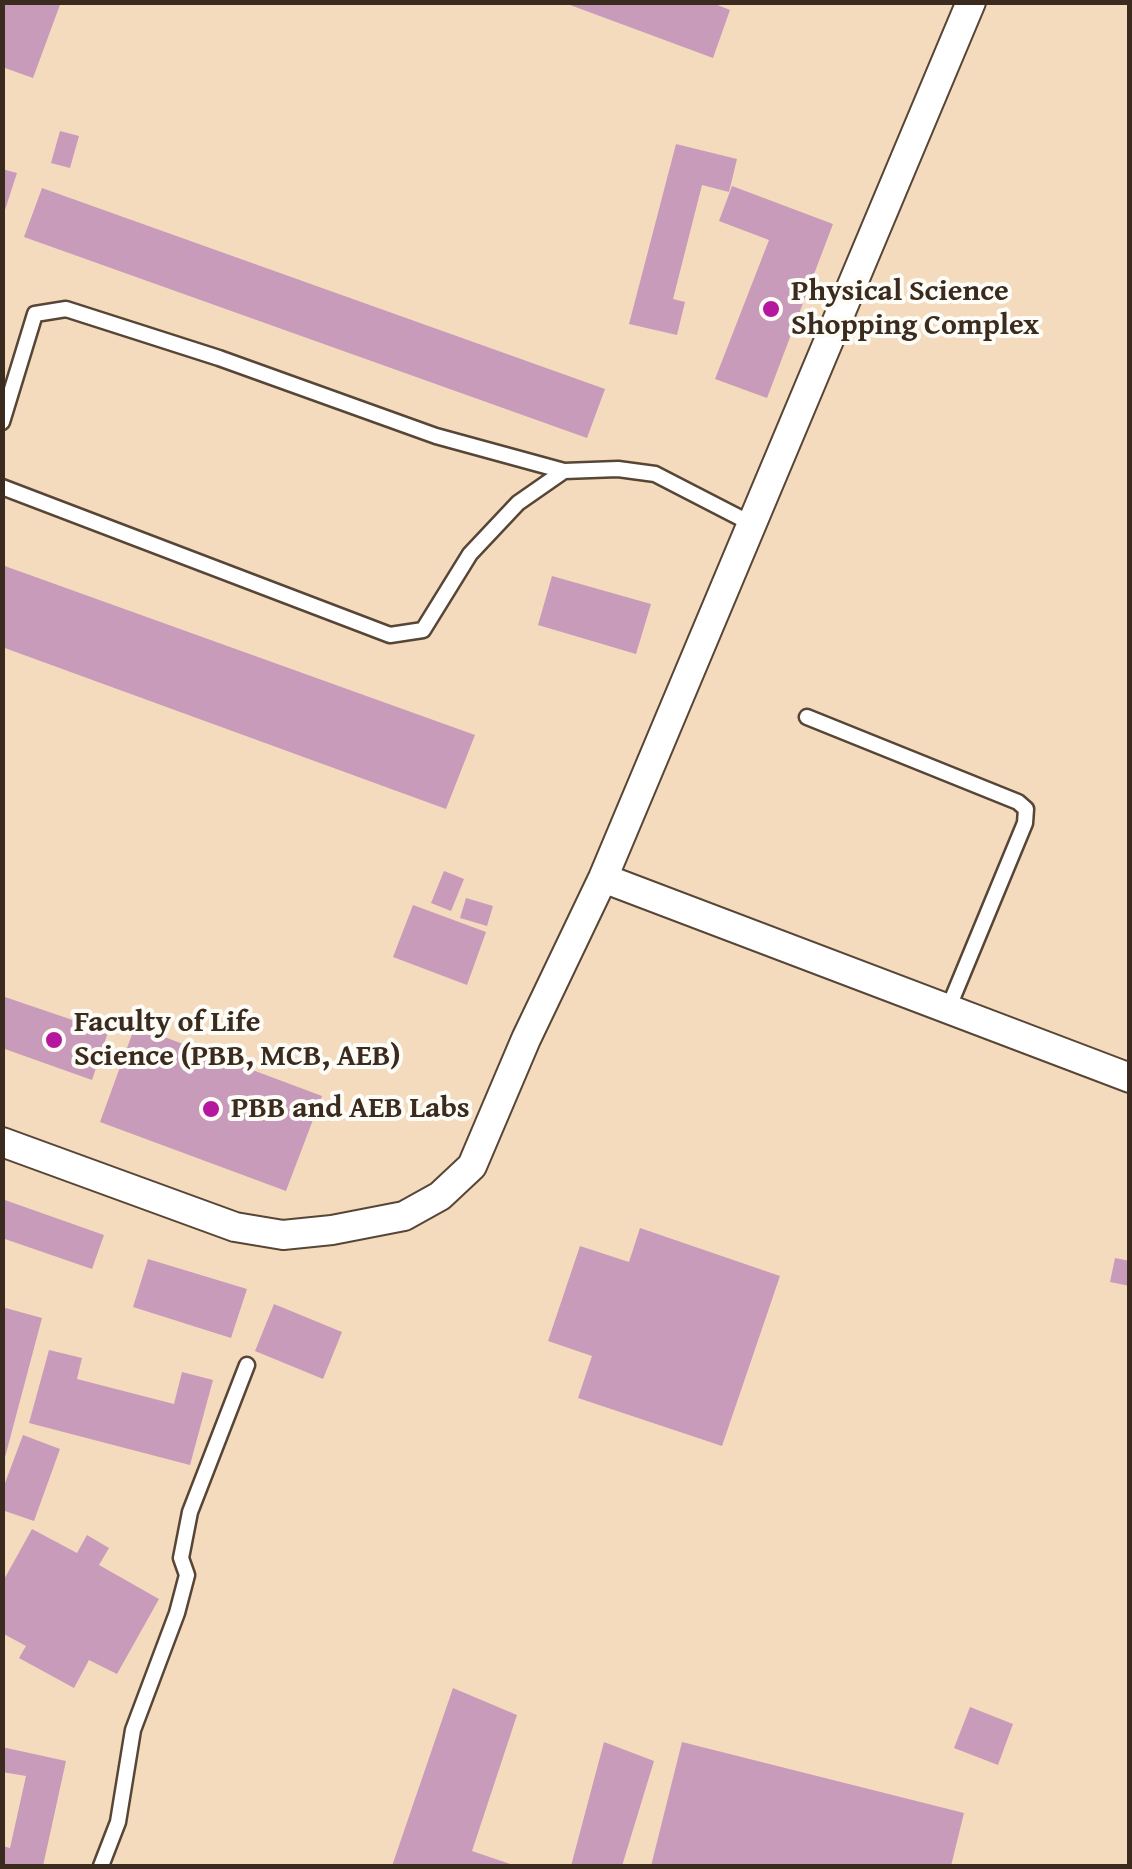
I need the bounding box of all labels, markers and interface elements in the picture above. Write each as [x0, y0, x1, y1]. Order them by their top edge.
place label: Physical Science Shopping Complex [791, 274, 1039, 344]
marker: Physical Science Shopping Complex [760, 298, 782, 320]
place label: Faculty of Life Science (PBB, MCB, AEB) [74, 1005, 401, 1076]
marker: Faculty of Life Science (PBB, MCB, AEB) [43, 1029, 65, 1051]
place label: PBB and AEB Labs [231, 1091, 470, 1127]
marker: PBB and AEB Labs [200, 1098, 222, 1120]

